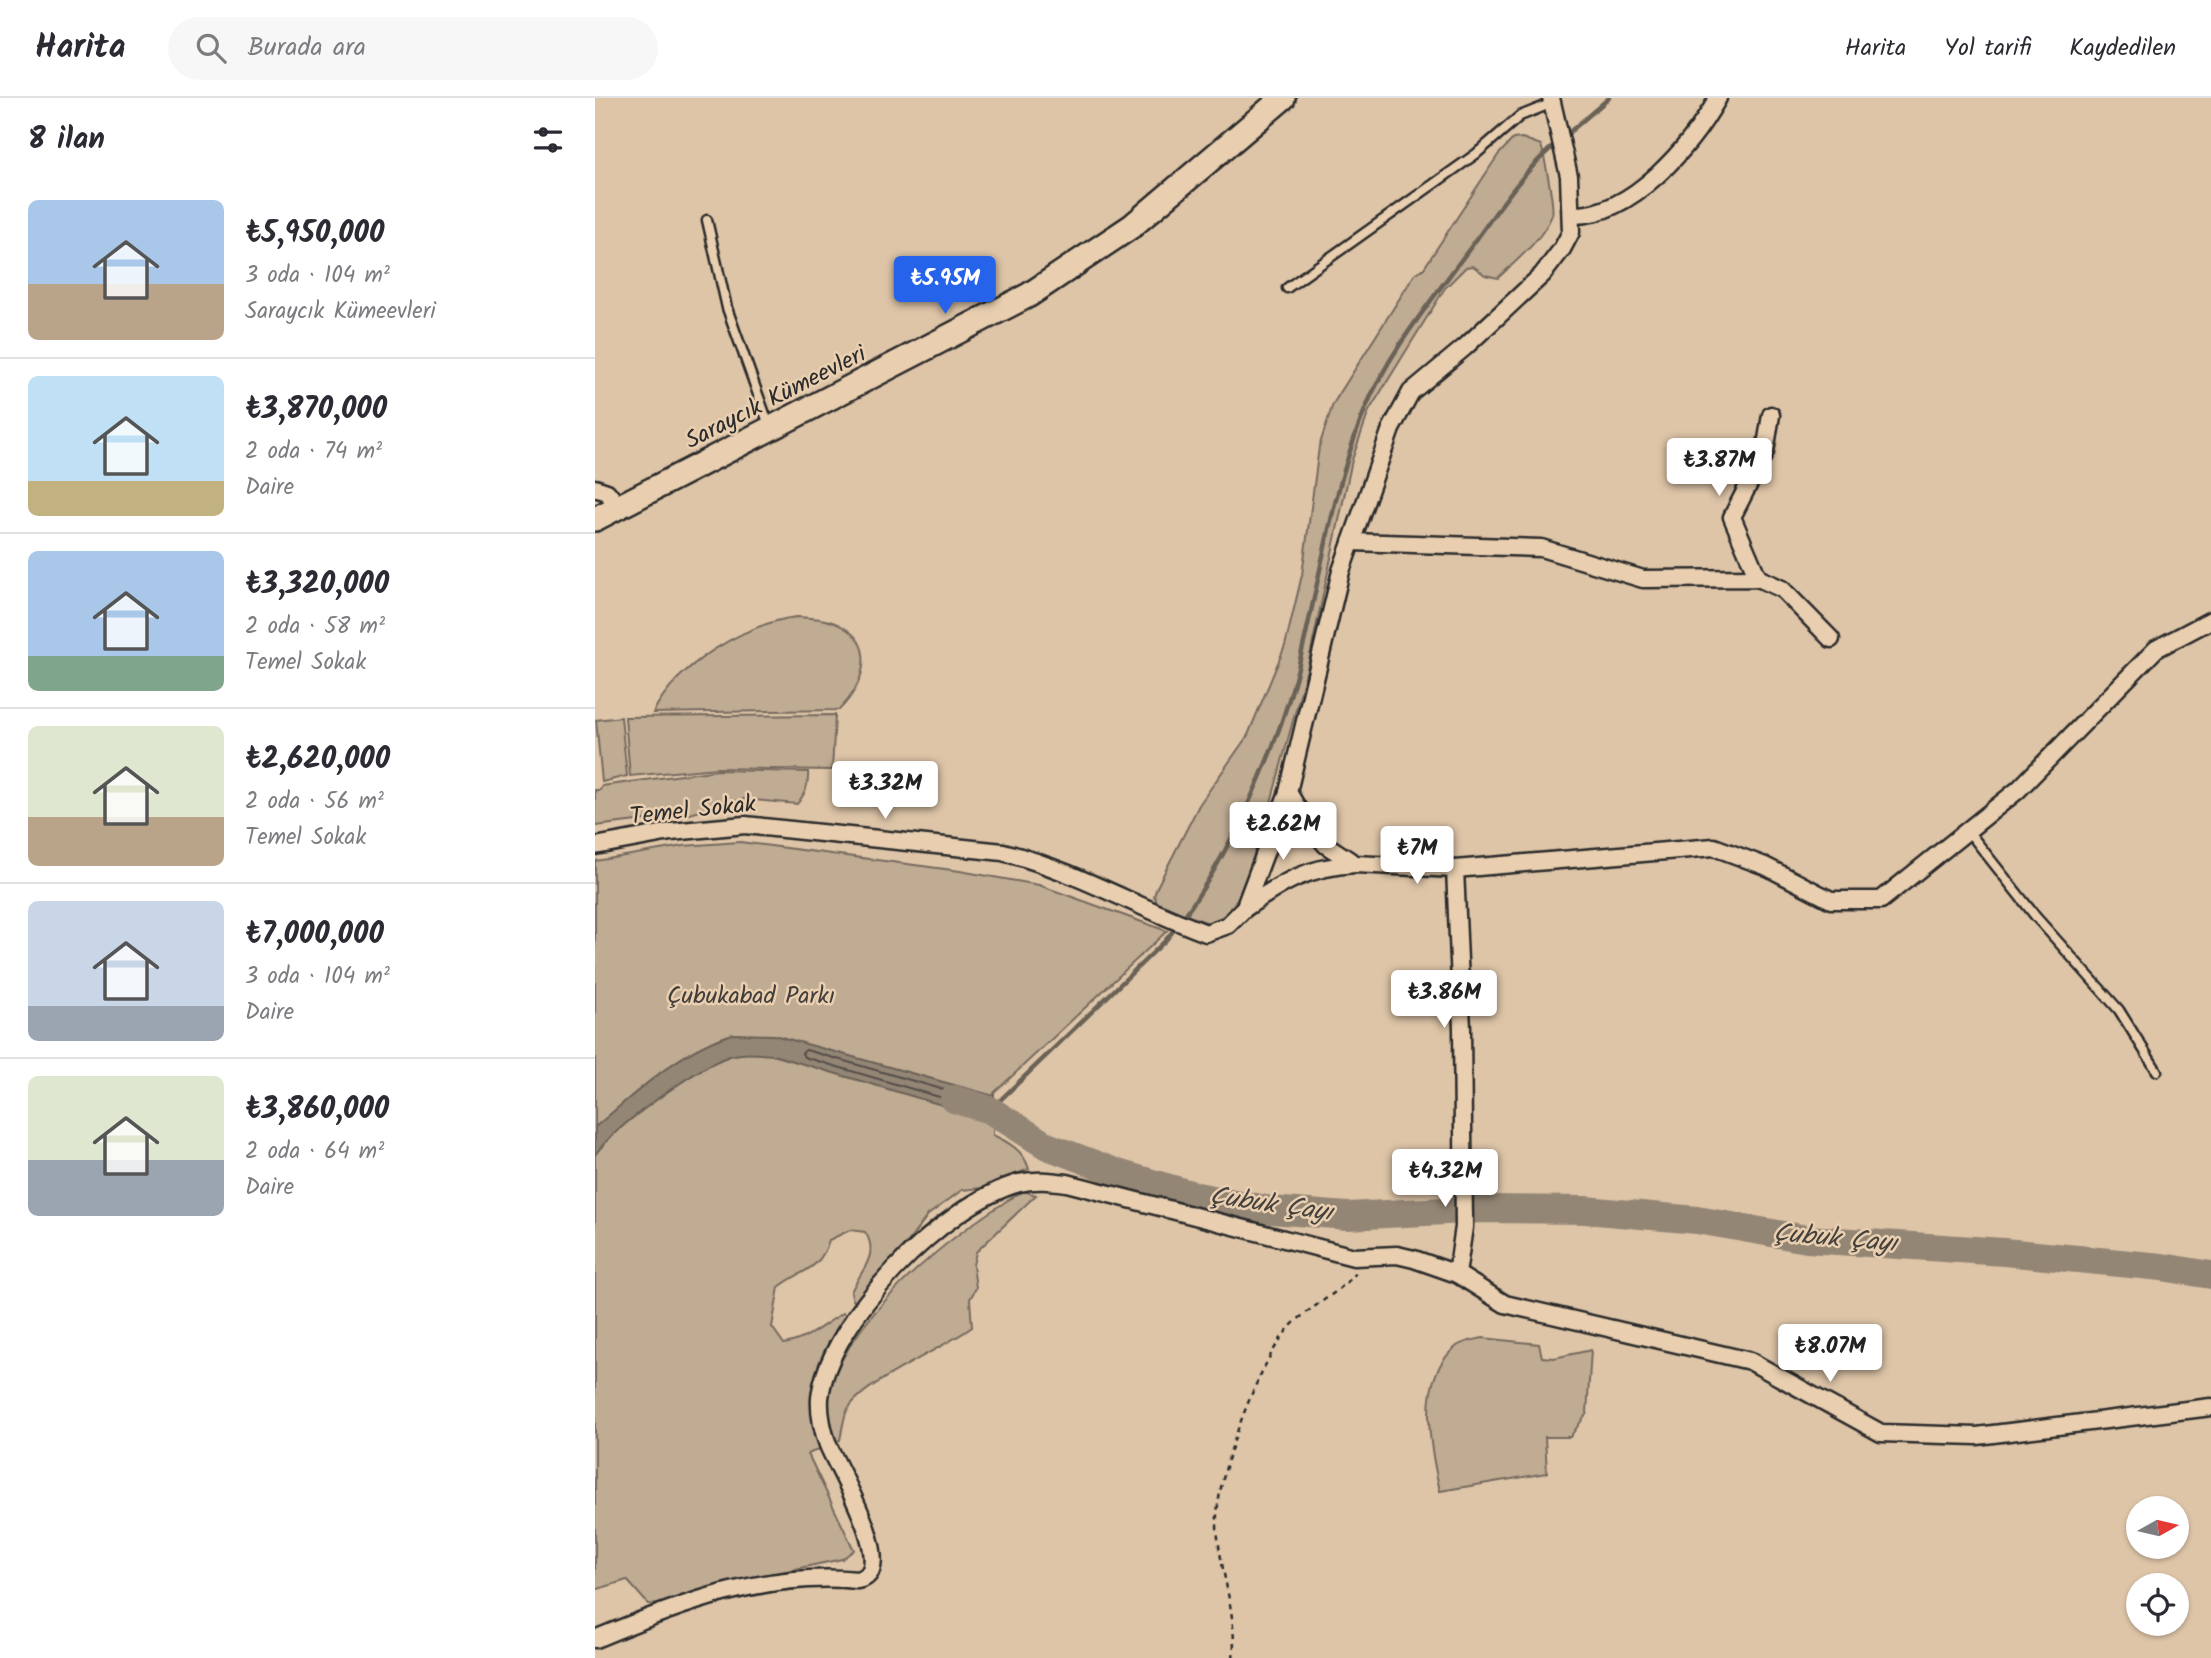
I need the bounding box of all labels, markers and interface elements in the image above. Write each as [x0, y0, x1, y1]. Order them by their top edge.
search box [168, 17, 658, 80]
text: Harita [35, 22, 126, 75]
text: Burada ara [248, 27, 366, 69]
icon: search [192, 29, 230, 67]
text: Harita [1845, 29, 1906, 68]
text: Yol tarifi [1944, 29, 2031, 68]
text: Kaydedilen [2069, 29, 2176, 68]
text: 8 ilan [28, 116, 105, 164]
icon: filters [529, 121, 567, 159]
text: ₺5,950,000 [245, 210, 384, 258]
icon: home [84, 228, 168, 312]
pin: ₺5.95M [888, 256, 1002, 316]
text: 3 oda · 104 m² [245, 258, 390, 294]
text: ₺5.95M [910, 261, 980, 297]
text: Saraycık Kümeevleri [245, 294, 436, 330]
street label: Saraycık Kümeevleri [678, 335, 875, 461]
text: ₺3,870,000 [245, 386, 387, 434]
icon: home [84, 404, 168, 488]
text: 2 oda · 74 m² [245, 434, 382, 470]
pin: ₺3.87M [1662, 438, 1776, 498]
text: ₺3.87M [1683, 443, 1755, 479]
text: Daire [245, 470, 294, 506]
text: ₺3,320,000 [245, 561, 389, 609]
icon: home [84, 579, 168, 663]
text: 2 oda · 58 m² [245, 609, 385, 645]
text: Temel Sokak [245, 645, 366, 681]
text: ₺2,620,000 [245, 736, 390, 784]
icon: home [84, 754, 168, 838]
pin: ₺3.32M [828, 762, 942, 821]
text: ₺3.32M [848, 766, 922, 802]
text: 2 oda · 56 m² [245, 784, 384, 820]
street label: Temel Sokak [628, 785, 759, 837]
pin: ₺2.62M [1226, 802, 1340, 862]
text: ₺2.62M [1246, 807, 1320, 843]
text: Temel Sokak [245, 820, 366, 856]
pin: ₺7M [1383, 826, 1451, 886]
text: ₺7M [1397, 831, 1437, 867]
text: ₺7,000,000 [245, 911, 384, 959]
icon: home [84, 929, 168, 1013]
text: 3 oda · 104 m² [245, 959, 390, 995]
pin: ₺3.86M [1387, 970, 1501, 1030]
text: ₺3.86M [1407, 975, 1481, 1011]
park label: Çubukabad Parkı [667, 977, 835, 1016]
text: Daire [245, 995, 294, 1031]
text: ₺3,860,000 [245, 1086, 389, 1134]
icon: home [84, 1104, 168, 1188]
text: 2 oda · 64 m² [245, 1134, 384, 1170]
pin: ₺4.32M [1388, 1150, 1502, 1209]
text: ₺4.32M [1408, 1154, 1482, 1190]
text: Daire [245, 1170, 294, 1206]
water label: Çubuk Çayı [1207, 1176, 1337, 1235]
water label: Çubuk Çayı [1772, 1213, 1901, 1266]
pin: ₺8.07M [1773, 1324, 1887, 1384]
text: ₺8.07M [1794, 1329, 1866, 1365]
north arrow [2126, 1496, 2189, 1559]
map controls [2126, 1496, 2189, 1636]
button: locate [2126, 1573, 2189, 1636]

